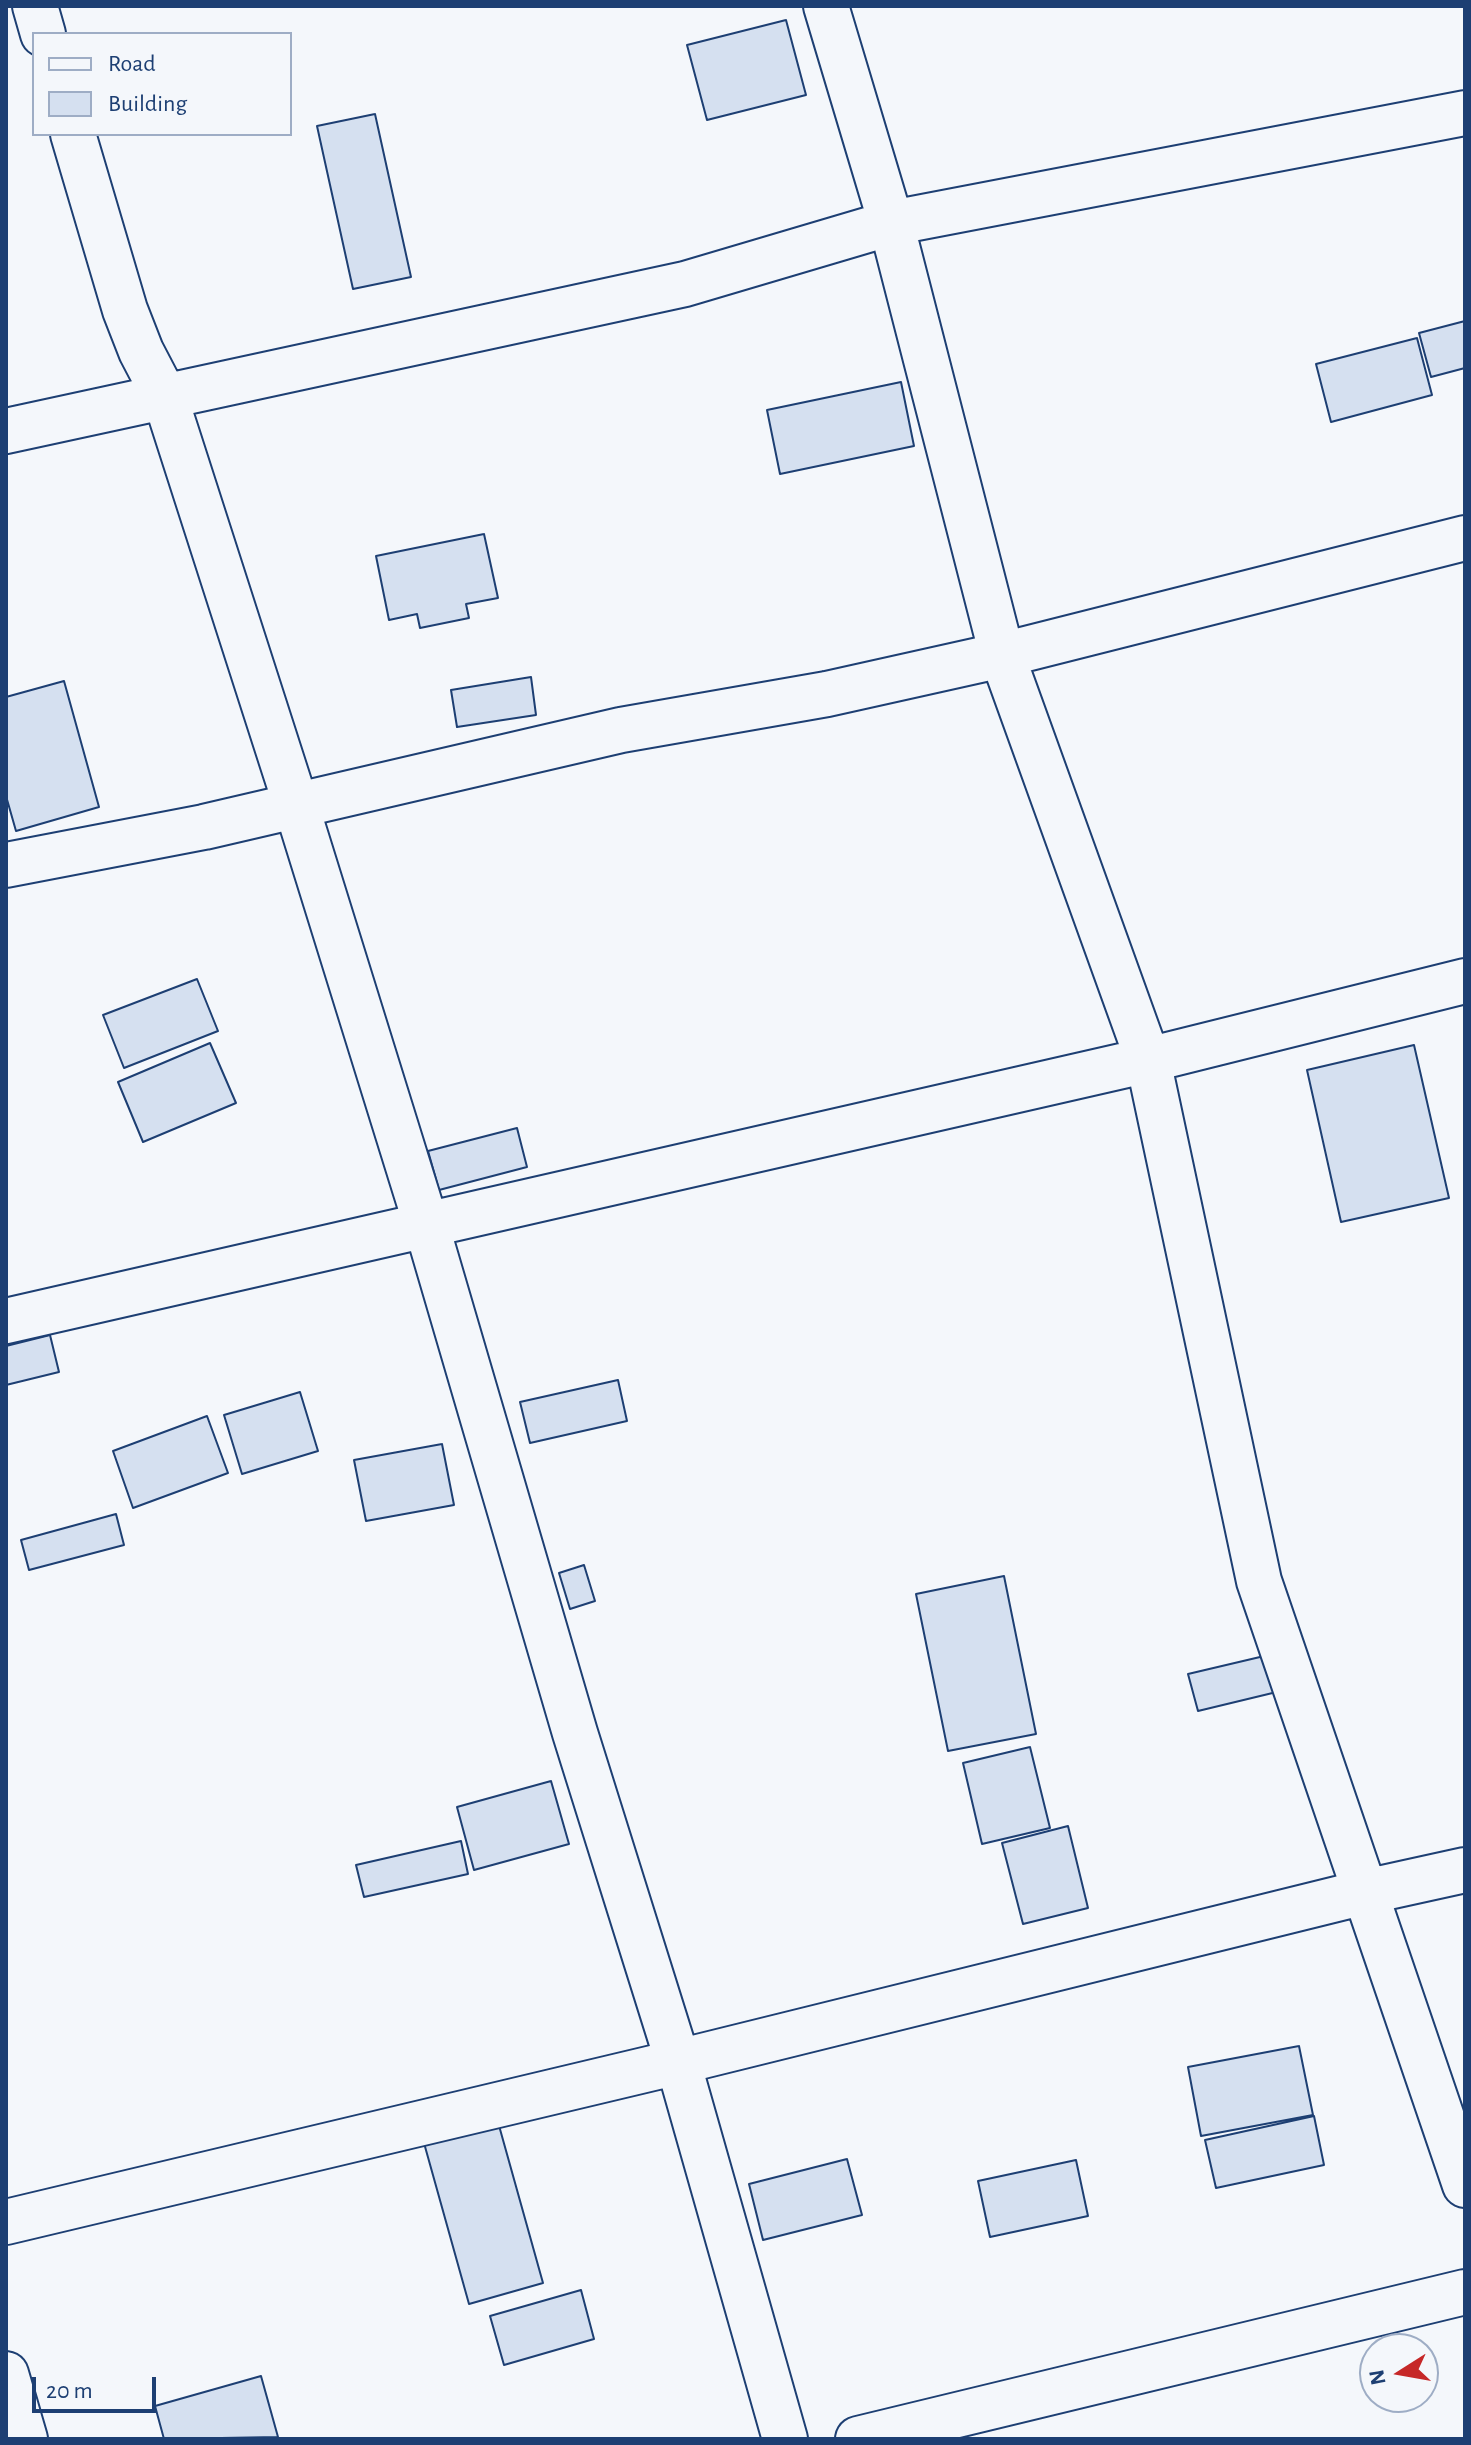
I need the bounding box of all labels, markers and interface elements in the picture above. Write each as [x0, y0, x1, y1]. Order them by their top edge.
legend [32, 32, 292, 136]
text: Road [108, 52, 156, 76]
text: Building [108, 92, 187, 116]
north arrow [1359, 2333, 1439, 2413]
scale bar [36, 2361, 160, 2411]
text: N [1365, 2368, 1390, 2387]
text: 20 m [46, 2379, 93, 2403]

